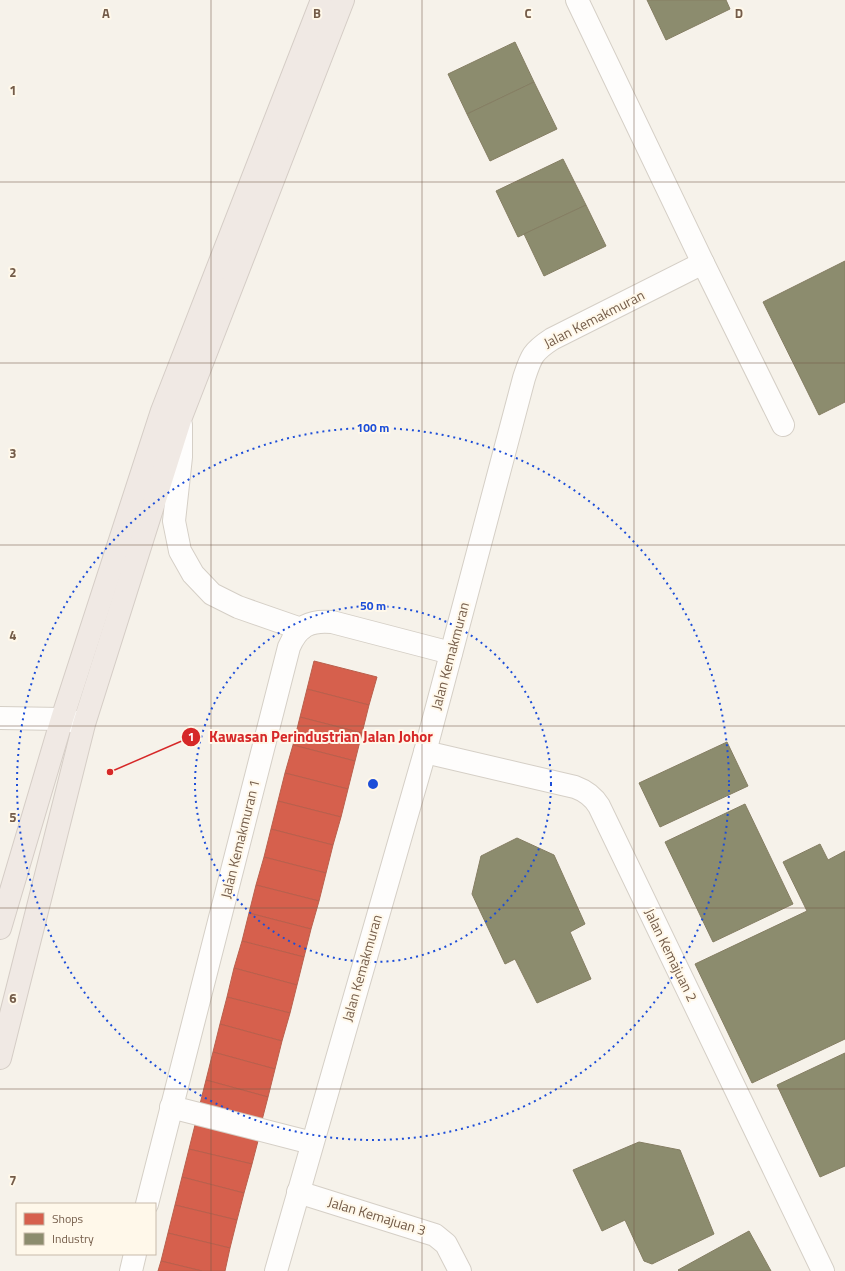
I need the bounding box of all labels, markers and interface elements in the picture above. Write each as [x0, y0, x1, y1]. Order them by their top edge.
text: A [102, 3, 110, 23]
text: B [313, 3, 321, 23]
text: C [524, 3, 532, 23]
text: D [735, 3, 743, 23]
text: 1 [9, 80, 17, 100]
text: 2 [9, 262, 17, 282]
street label: Jalan Kemakmuran [540, 284, 648, 353]
text: 100 m [357, 418, 389, 437]
text: 3 [9, 443, 17, 463]
text: 50 m [360, 596, 386, 615]
street label: Jalan Kemakmuran [425, 600, 474, 712]
text: 4 [9, 625, 17, 645]
callout: Kawasan Perindustrian Jalan Johor [181, 723, 441, 750]
text: Kawasan Perindustrian Jalan Johor [209, 725, 433, 748]
text: 1 [188, 727, 194, 746]
street label: Jalan Kemakmuran 1 [215, 777, 264, 900]
centre of rings [366, 777, 380, 791]
text: 5 [9, 807, 17, 827]
street label: Jalan Kemajuan 2 [640, 905, 703, 1005]
street label: Jalan Kemakmuran [336, 912, 387, 1024]
text: 6 [9, 988, 17, 1008]
text: 7 [9, 1170, 17, 1190]
street label: Jalan Kemajuan 3 [326, 1191, 429, 1240]
legend [16, 1203, 156, 1255]
text: Shops [52, 1209, 84, 1228]
text: Industry [52, 1229, 94, 1248]

